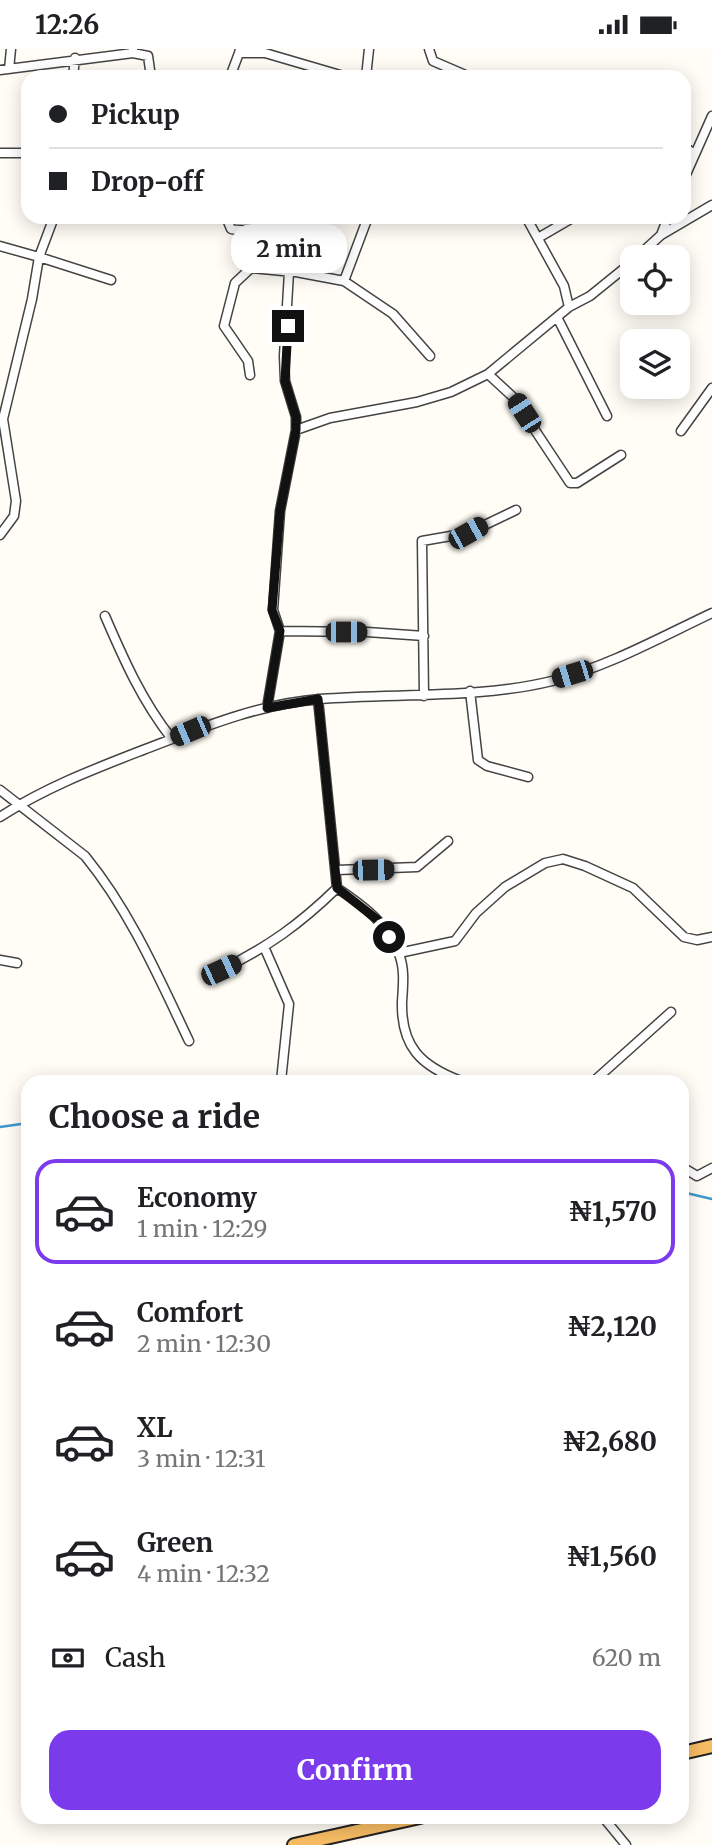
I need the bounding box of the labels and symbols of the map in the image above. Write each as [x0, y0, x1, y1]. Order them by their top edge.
callout: 2 min [230, 225, 346, 273]
route end [272, 310, 304, 342]
car [504, 390, 545, 436]
car [445, 514, 492, 552]
car [326, 622, 368, 643]
car [549, 658, 596, 690]
car [167, 713, 214, 749]
car [352, 859, 395, 881]
route start [373, 921, 405, 953]
car [198, 952, 245, 988]

